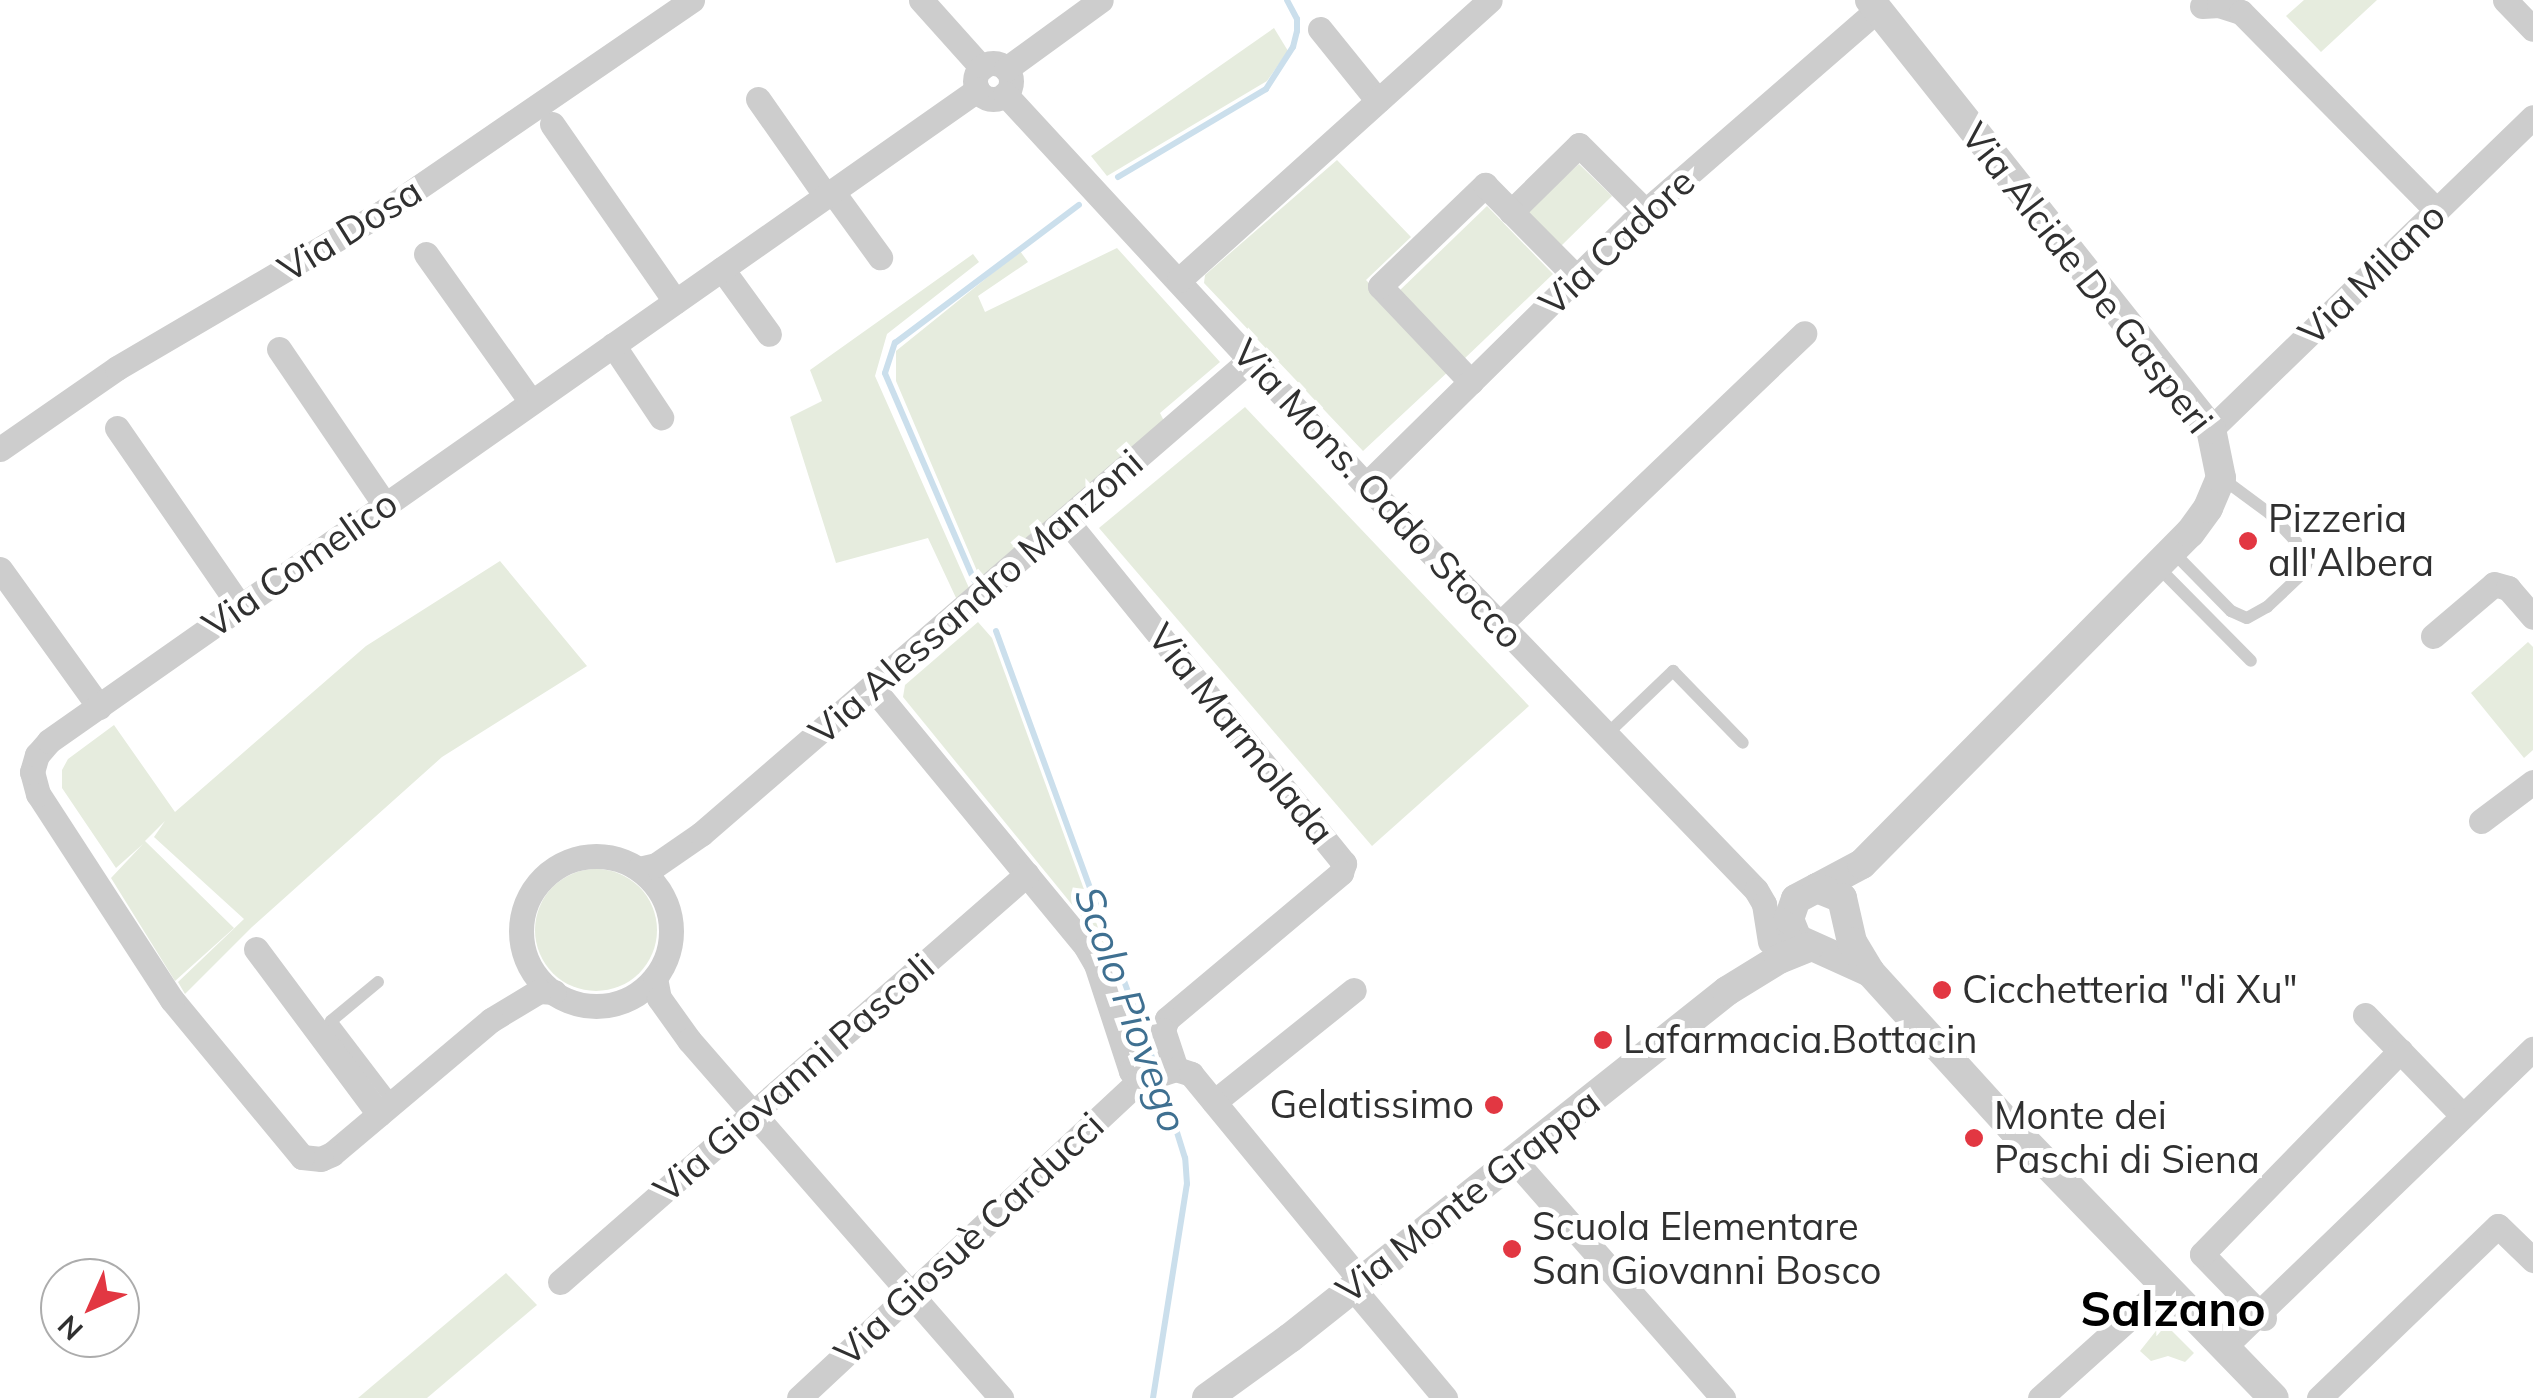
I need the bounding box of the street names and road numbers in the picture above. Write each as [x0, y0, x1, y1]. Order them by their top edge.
street label: Via Alcide De Gasperi [1952, 114, 2222, 442]
street label: Via Cadore [1530, 159, 1704, 325]
street label: Via Dosa [270, 168, 430, 292]
street label: Via Milano [2289, 193, 2455, 355]
street label: Via Mons. Oddo Stocco [1223, 330, 1533, 658]
street label: Via Alessandro Manzoni [800, 440, 1152, 754]
street label: Via Comelico [194, 480, 406, 648]
street label: Via Marmolada [1138, 615, 1344, 853]
street label: Via Giovanni Pascoli [645, 944, 943, 1212]
street label: Via Monte Grappa [1327, 1079, 1609, 1313]
street label: Via Giosuè Carducci [825, 1103, 1113, 1375]

